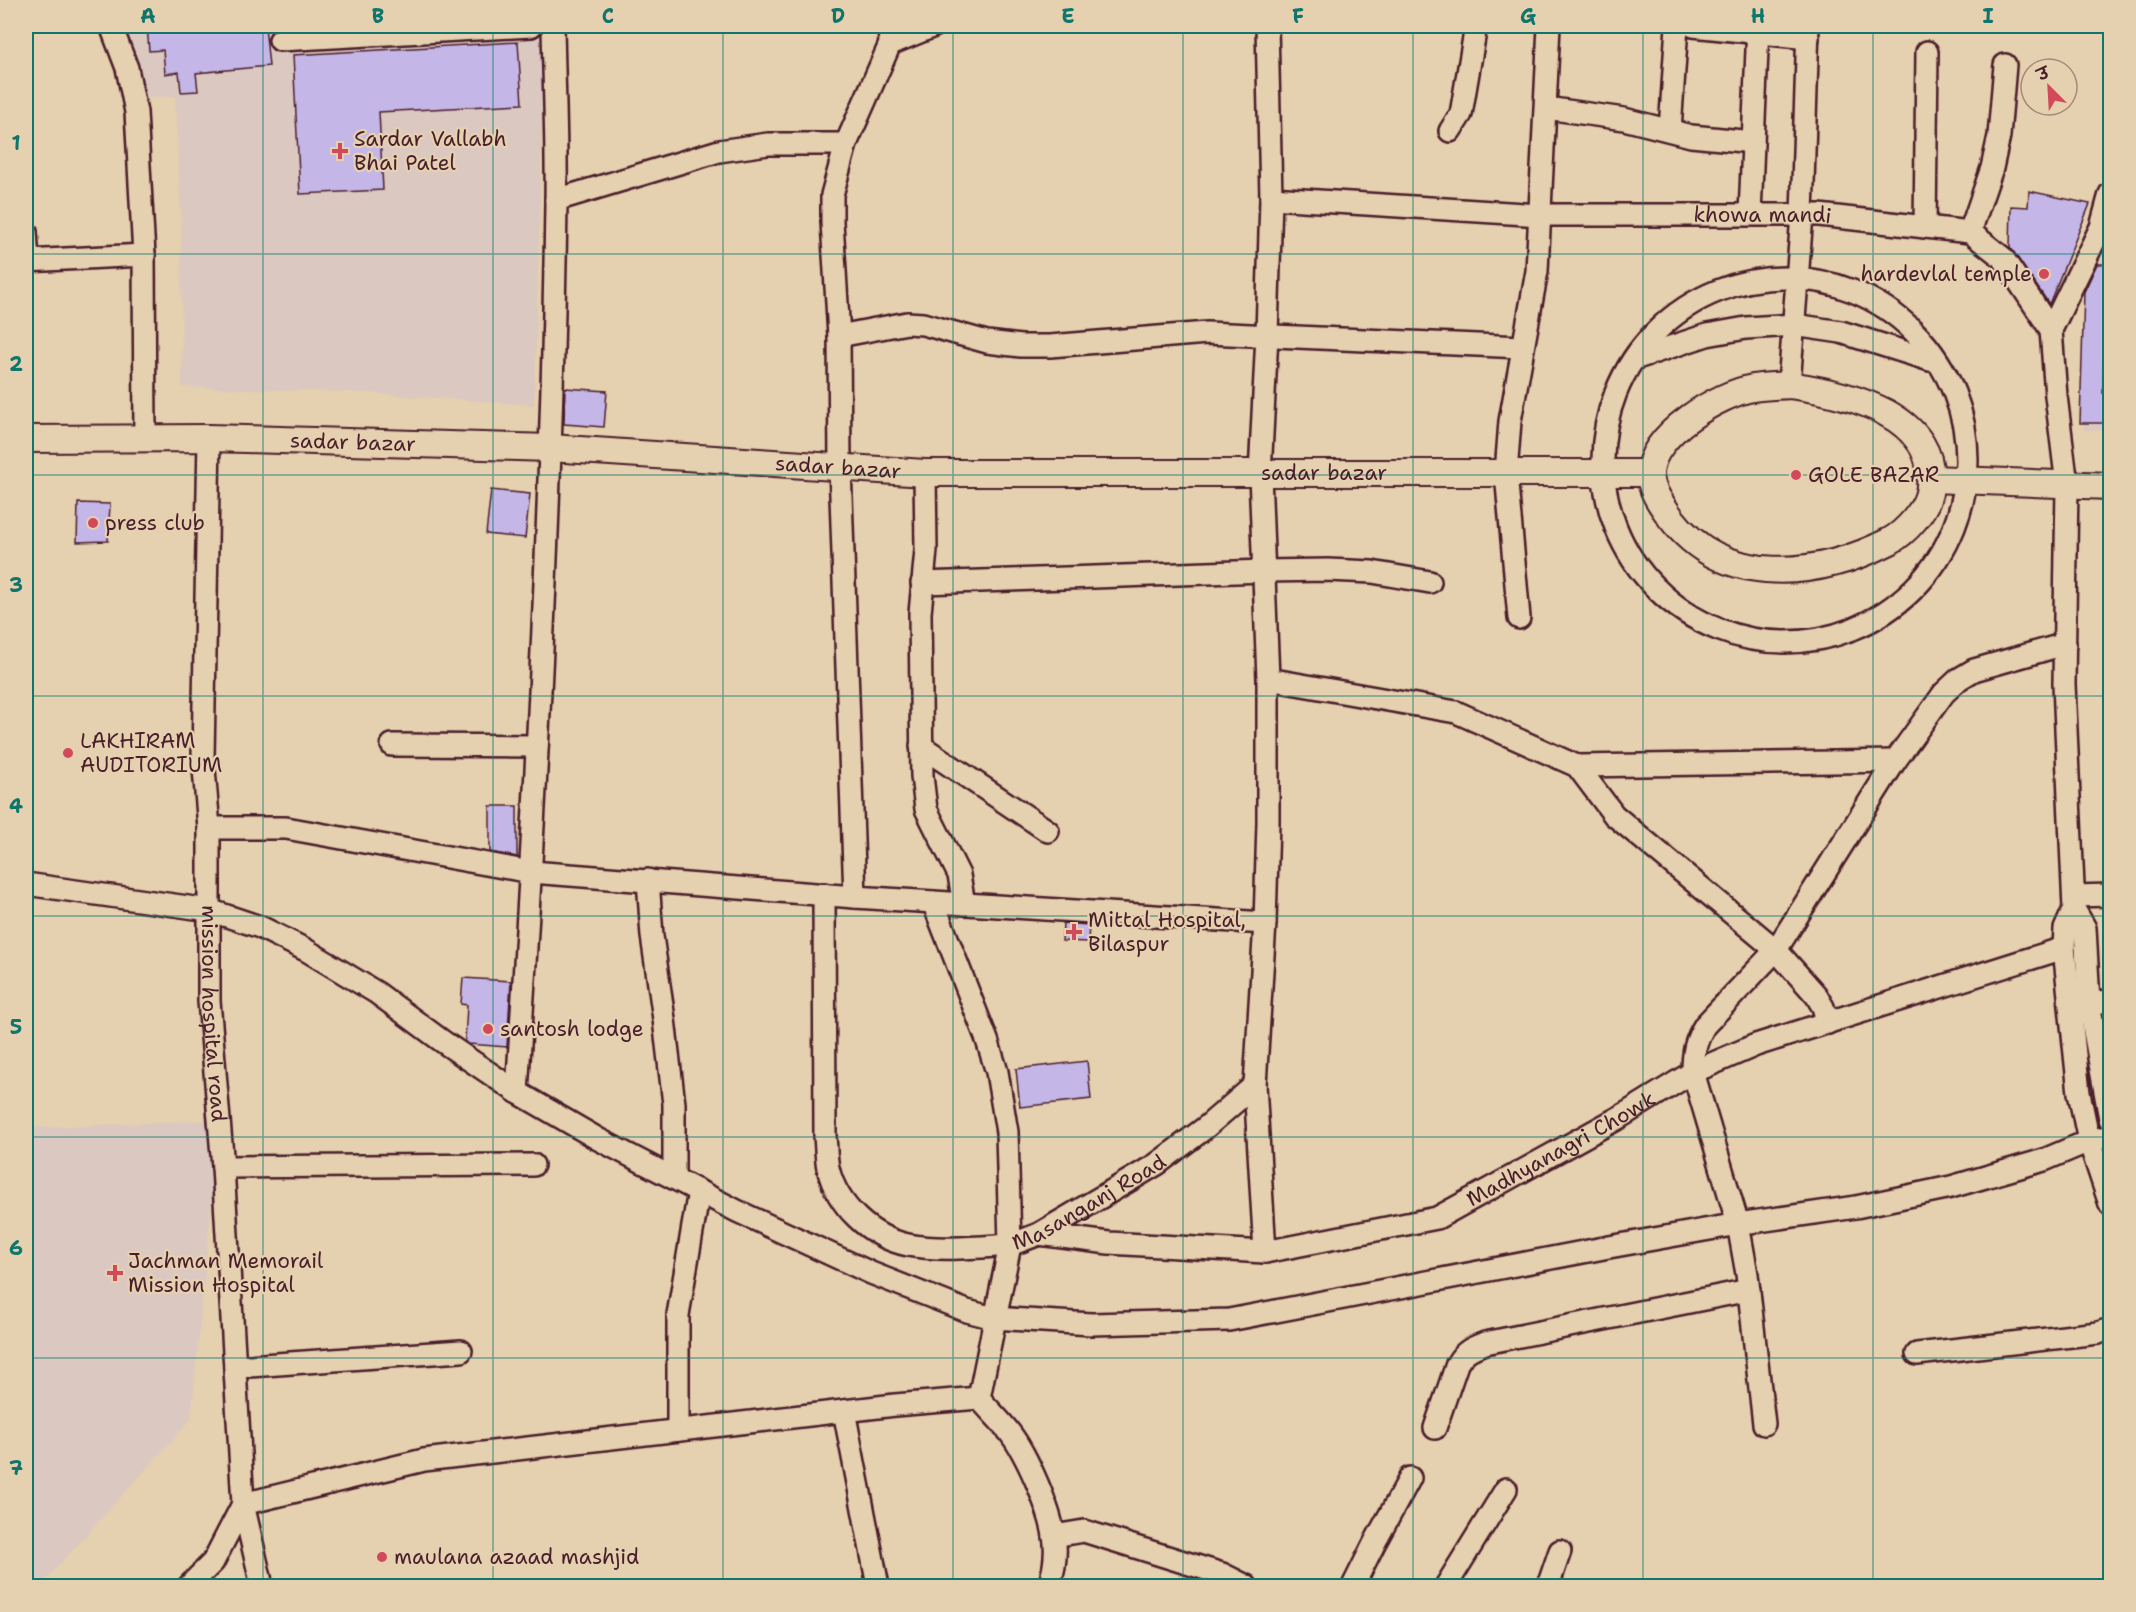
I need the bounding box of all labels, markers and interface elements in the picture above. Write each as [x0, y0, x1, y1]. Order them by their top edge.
text: A [140, 3, 156, 29]
text: B [372, 3, 384, 29]
text: C [602, 3, 614, 29]
text: D [831, 3, 845, 29]
text: E [1061, 3, 1075, 29]
text: F [1292, 3, 1304, 29]
text: G [1520, 3, 1536, 29]
text: H [1751, 3, 1765, 29]
text: I [1982, 3, 1994, 29]
north arrow [2019, 57, 2079, 117]
text: उ [2032, 61, 2053, 86]
place label: Sardar Vallabh Bhai Patel [354, 125, 507, 177]
text: 1 [11, 130, 21, 156]
marker: Sardar Vallabh Bhai Patel [331, 142, 349, 160]
street label: khowa mandi [1693, 201, 1833, 230]
place label: hardevlal temple [1861, 260, 2032, 288]
marker: hardevlal temple [2037, 267, 2051, 281]
text: 2 [9, 351, 23, 377]
street label: sadar bazar [289, 426, 416, 458]
street label: sadar bazar [774, 449, 902, 485]
street label: sadar bazar [1261, 459, 1387, 487]
place label: GOLE BAZAR [1808, 461, 1939, 489]
marker: GOLE BAZAR [1789, 468, 1803, 482]
place label: press club [105, 509, 205, 537]
marker: press club [86, 516, 100, 530]
text: 3 [9, 572, 23, 598]
place label: LAKHIRAM AUDITORIUM [80, 727, 222, 779]
marker: LAKHIRAM AUDITORIUM [61, 746, 75, 760]
text: 4 [9, 793, 23, 819]
street label: mission hospital road [195, 905, 233, 1123]
place label: Mittal Hospital, Bilaspur [1088, 906, 1246, 958]
marker: Mittal Hospital, Bilaspur [1065, 923, 1083, 941]
text: 5 [10, 1014, 22, 1040]
place label: santosh lodge [500, 1015, 644, 1043]
marker: santosh lodge [481, 1022, 495, 1036]
street label: Madhyanagri Chowk [1461, 1085, 1661, 1213]
street label: Masanganj Road [1008, 1148, 1172, 1257]
text: 6 [9, 1235, 23, 1261]
place label: Jachman Memorail Mission Hospital [128, 1247, 324, 1299]
marker: Jachman Memorail Mission Hospital [106, 1264, 124, 1282]
text: 7 [9, 1455, 23, 1481]
place label: maulana azaad mashjid [394, 1543, 639, 1571]
marker: maulana azaad mashjid [375, 1550, 389, 1564]

